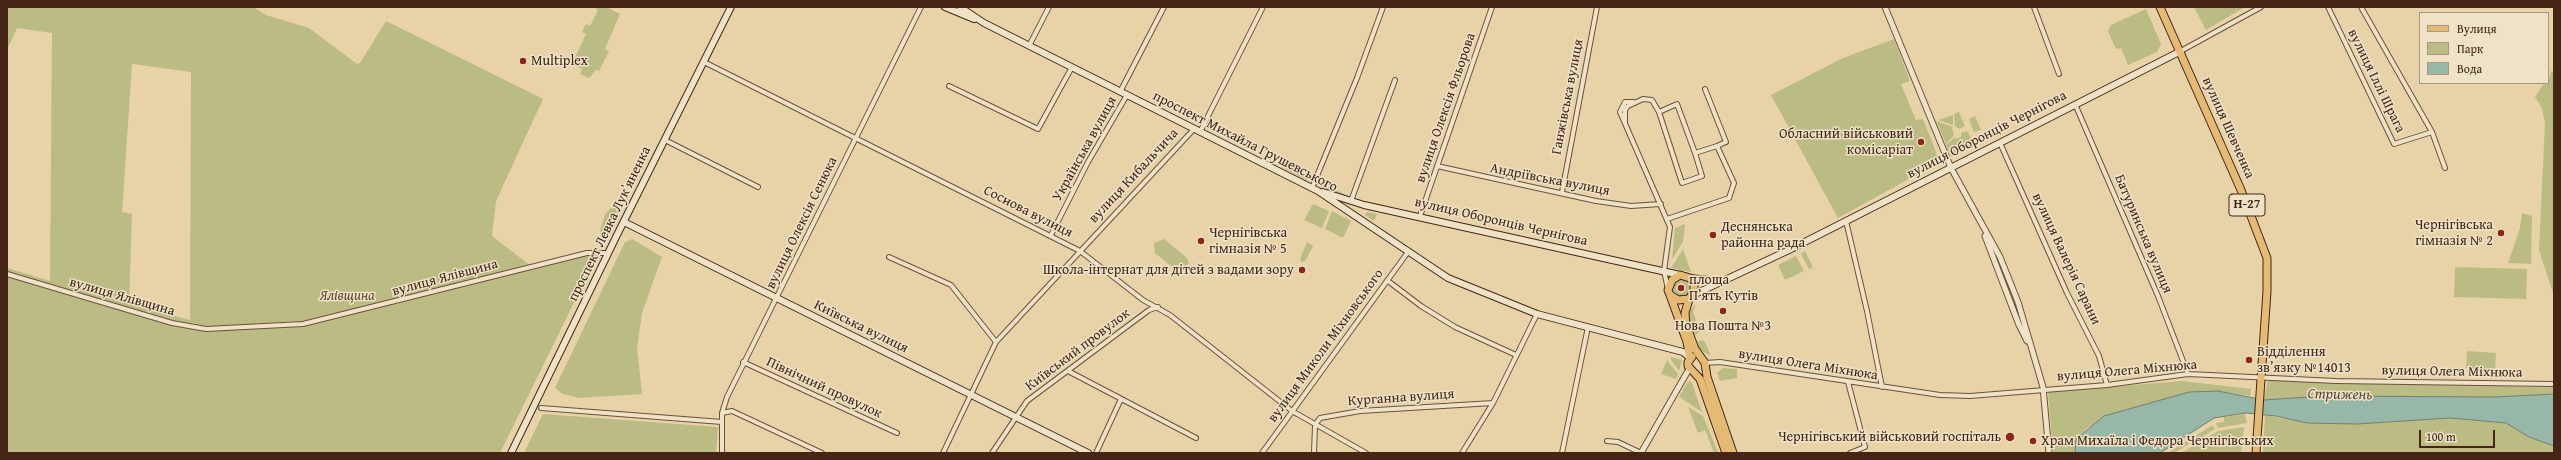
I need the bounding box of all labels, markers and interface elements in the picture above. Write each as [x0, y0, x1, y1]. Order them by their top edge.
legend [2419, 12, 2549, 84]
text: Вулиця [2457, 20, 2497, 37]
street label: вулиця Іллі Шрага [2344, 26, 2408, 136]
street label: вулиця Олексія Фльорова [1412, 31, 1480, 185]
street label: Ганжівська вулиця [1549, 38, 1587, 156]
text: Парк [2457, 40, 2483, 57]
place label: Multiplex [531, 53, 588, 69]
marker: Multiplex [518, 56, 528, 66]
text: Вода [2457, 60, 2482, 77]
street label: вулиця Шевченка [2198, 75, 2258, 181]
street label: вулиця Оборонців Чернігова [1904, 87, 2070, 183]
street label: проспект Михайла Грушевського [1150, 88, 1340, 196]
street label: Українська вулиця [1049, 94, 1121, 204]
street label: вулиця Кибальчича [1086, 125, 1182, 227]
place label: Обласний військовий комісаріат [1779, 126, 1913, 158]
marker: Обласний військовий комісаріат [1916, 137, 1926, 147]
street label: проспект Левка Лукʼяненка [565, 144, 655, 304]
street label: вулиця Олексія Сенюка [763, 154, 841, 292]
street label: Андріївська вулиця [1489, 160, 1611, 200]
street label: Батуринська вулиця [2110, 172, 2176, 296]
street label: Соснова вулиця [981, 182, 1075, 242]
street label: вулиця Валерія Сарани [2028, 190, 2104, 328]
street label: вулиця Оборонців Чернігова [1413, 194, 1589, 250]
road number: Н-27 [2229, 194, 2265, 216]
place label: Чернігівська гімназія № 2 [2415, 217, 2493, 250]
place label: Деснянська районна рада [1721, 219, 1805, 252]
place label: Чернігівська гімназія № 5 [1209, 225, 1287, 258]
marker: Чернігівська гімназія № 2 [2496, 228, 2506, 238]
marker: Деснянська районна рада [1708, 230, 1718, 240]
marker: Чернігівська гімназія № 5 [1196, 236, 1206, 246]
street label: вулиця Ялівщина [390, 256, 500, 300]
place label: Школа-інтернат для дітей з вадами зору [1043, 262, 1294, 278]
marker: Школа-інтернат для дітей з вадами зору [1297, 265, 1307, 275]
street label: вулиця Миколи Міхновського [1265, 266, 1387, 426]
place label: площа Пʼять Кутів [1689, 272, 1758, 304]
street label: вулиця Ялівщина [67, 274, 177, 320]
marker: площа Пʼять Кутів [1676, 283, 1686, 293]
park label: Ялівщина [319, 288, 375, 304]
street label: Київська вулиця [811, 297, 911, 357]
street label: Київський провулок [1022, 305, 1134, 395]
marker: Нова Пошта №3 [1718, 306, 1728, 316]
place label: Нова Пошта №3 [1675, 318, 1771, 334]
place label: Відділення зв’язку №14013 [2257, 344, 2351, 376]
street label: вулиця Олега Міхнюка [1737, 346, 1879, 384]
street label: Північний провулок [763, 354, 885, 422]
marker: Відділення зв’язку №14013 [2244, 355, 2254, 365]
street label: вулиця Олега Міхнюка [2056, 356, 2198, 386]
street label: вулиця Олега Міхнюка [2381, 362, 2523, 382]
water label: Стрижень [2307, 385, 2373, 405]
street label: Курганна вулиця [1347, 386, 1455, 410]
scale bar [2421, 422, 2497, 448]
text: 100 m [2426, 428, 2456, 445]
place label: Чернігівський військовий госпіталь [1778, 429, 2001, 445]
marker: Чернігівський військовий госпіталь [2004, 431, 2016, 443]
place label: Храм Михаїла і Федора Чернігівських [2041, 433, 2274, 449]
marker: Храм Михаїла і Федора Чернігівських [2028, 436, 2038, 446]

